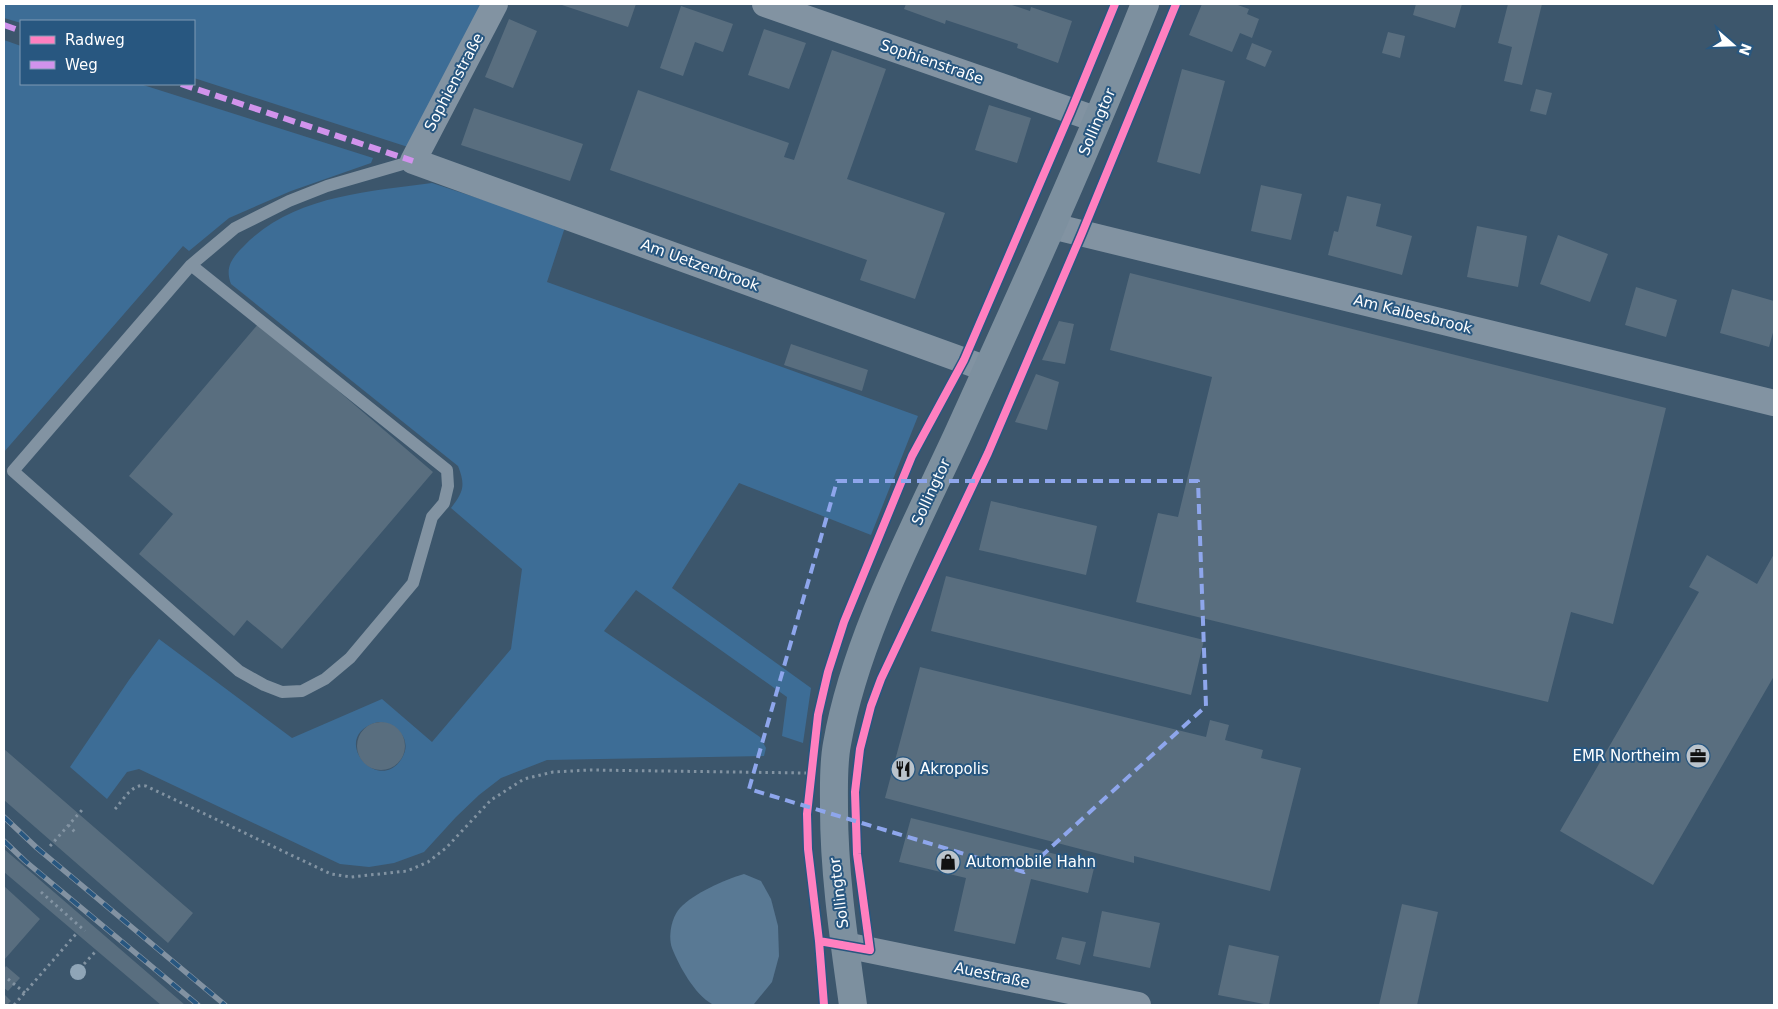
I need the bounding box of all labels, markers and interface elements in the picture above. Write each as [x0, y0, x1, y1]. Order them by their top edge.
legend [20, 20, 195, 85]
north arrow [1708, 20, 1758, 70]
street label: Sophienstraße [421, 30, 487, 134]
text: Radweg [65, 31, 125, 49]
street label: Sophienstraße [878, 36, 986, 88]
text: N [1736, 41, 1755, 58]
text: Weg [65, 56, 98, 74]
street label: Sollingtor [1075, 85, 1120, 158]
street label: Am Uetzenbrook [638, 235, 762, 295]
street label: Am Kalbesbrook [1352, 291, 1474, 338]
street label: Sollingtor [908, 455, 955, 528]
office icon: EMR Northeim [1685, 743, 1711, 769]
place label: EMR Northeim [1572, 747, 1680, 765]
restaurant icon: Akropolis [890, 756, 916, 782]
place label: Akropolis [920, 760, 989, 778]
shop icon: Automobile Hahn [935, 849, 961, 875]
place label: Automobile Hahn [966, 853, 1096, 871]
street label: Sollingtor [826, 856, 852, 930]
street label: Auestraße [953, 958, 1031, 992]

